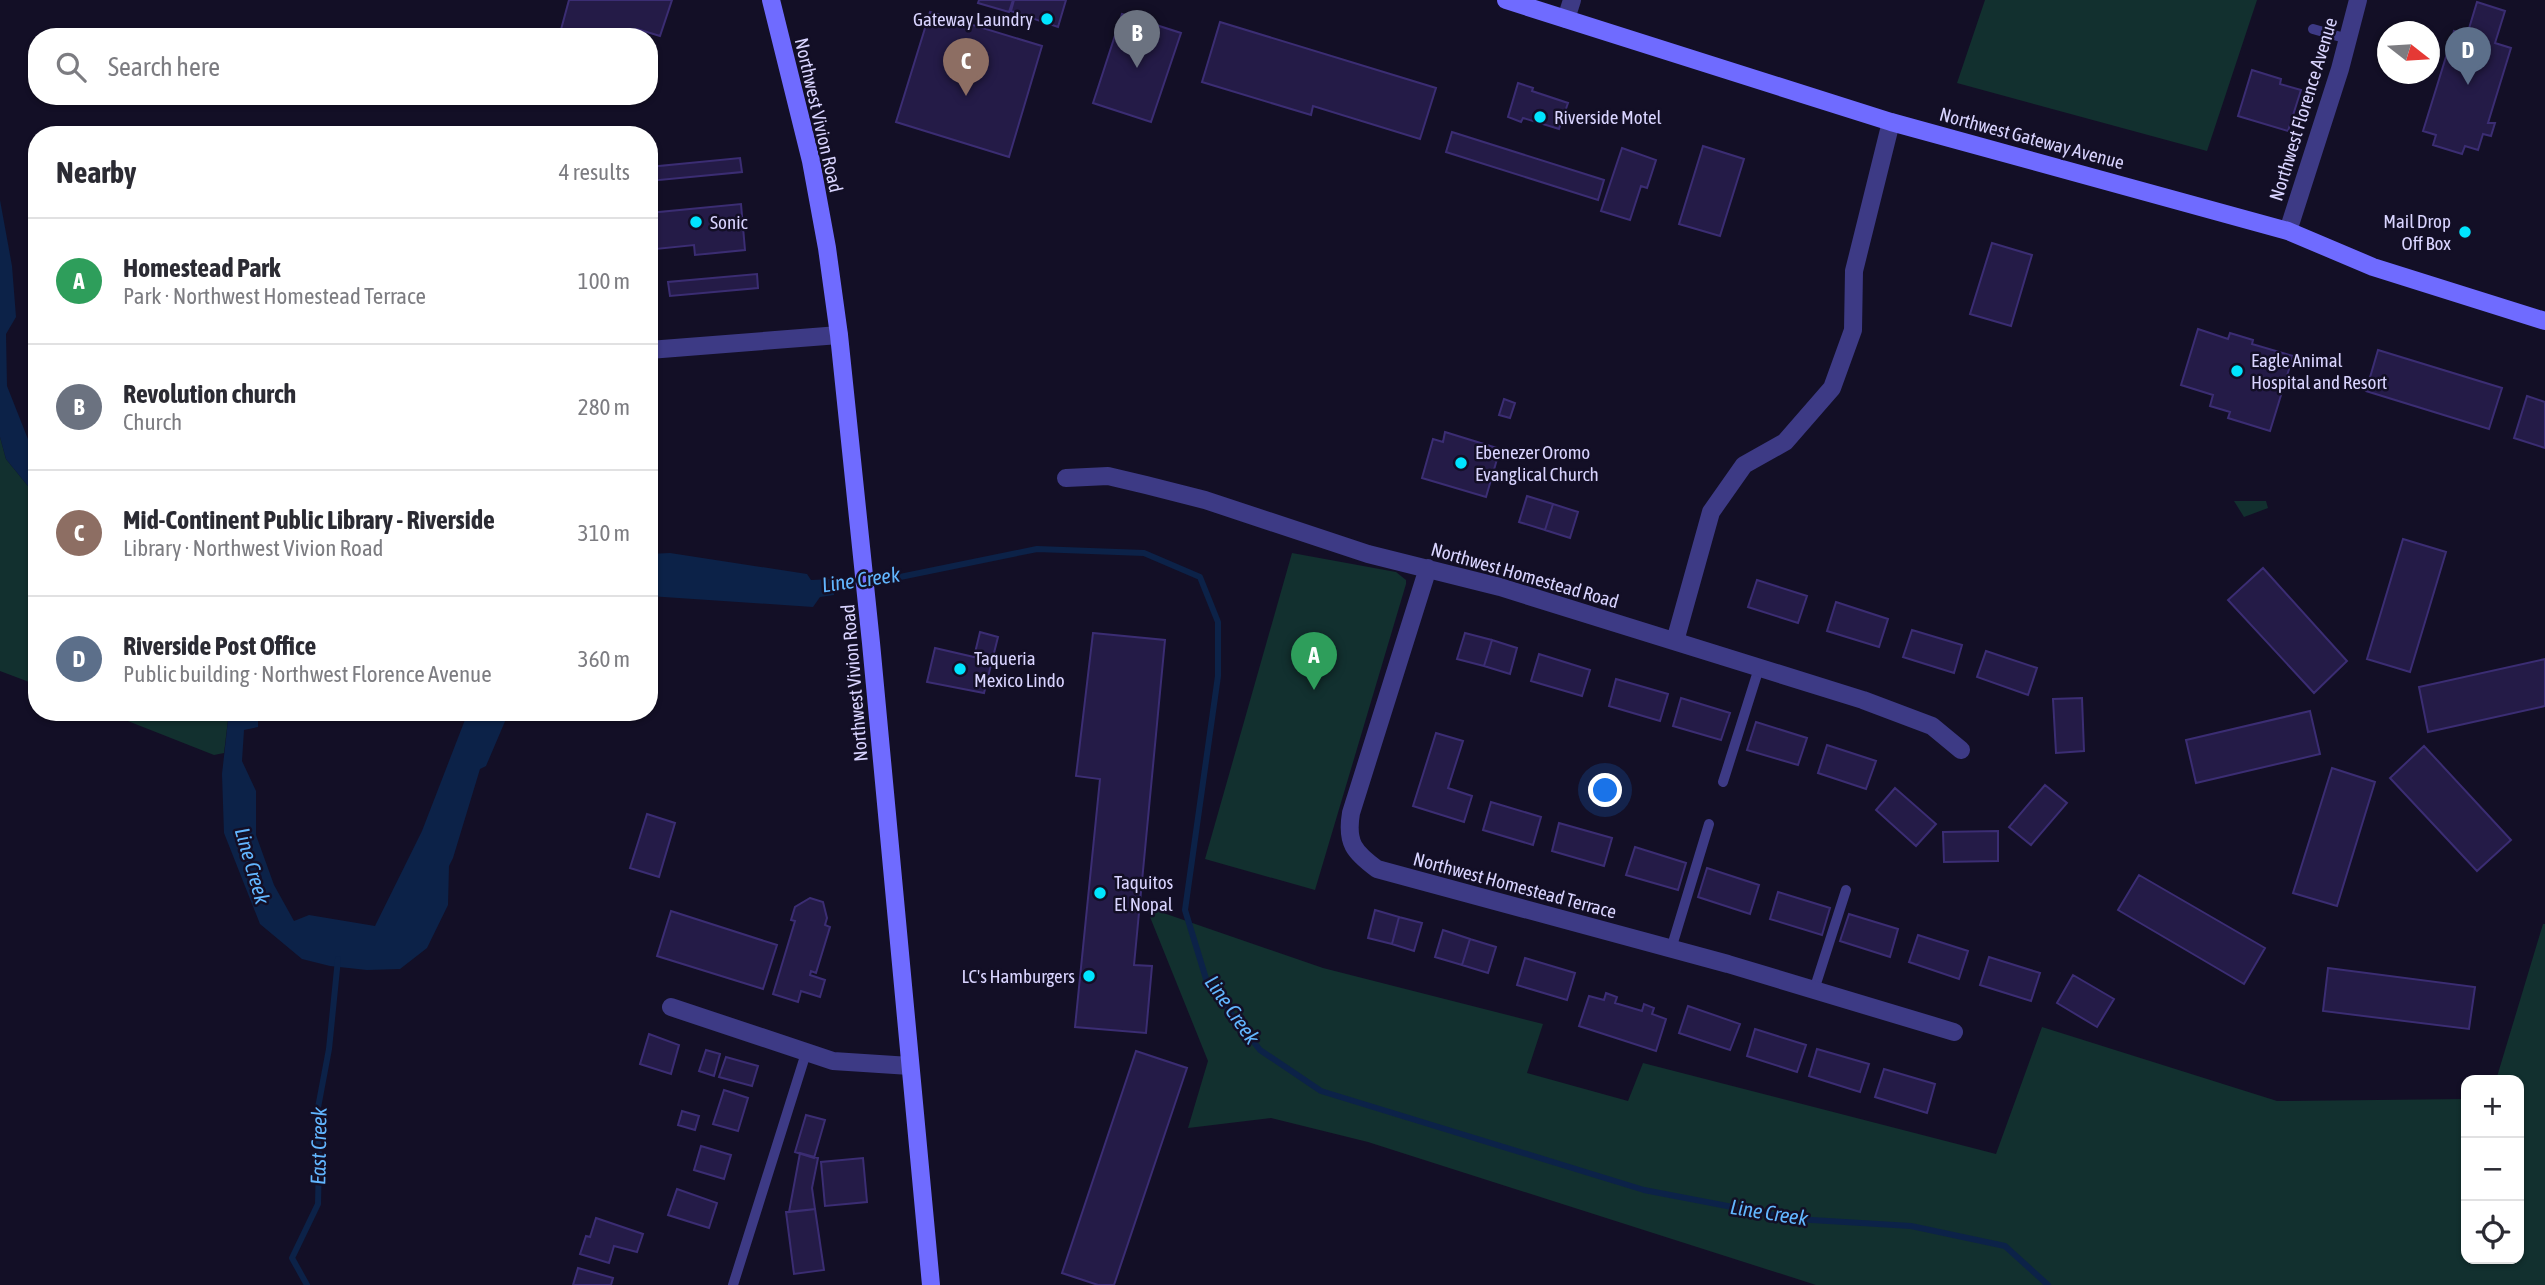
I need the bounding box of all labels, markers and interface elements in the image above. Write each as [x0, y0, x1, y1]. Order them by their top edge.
place label: Gateway Laundry [913, 8, 1033, 30]
pin: B [1114, 10, 1160, 68]
marker: Gateway Laundry [1039, 11, 1055, 27]
street label: Northwest Florence Avenue [2265, 15, 2341, 203]
north arrow [2377, 21, 2440, 84]
pin: D [2445, 27, 2491, 85]
search box [28, 28, 658, 105]
street label: Northwest Vivion Road [791, 36, 847, 194]
pin: C [943, 38, 989, 96]
icon: search [52, 48, 90, 86]
text: Search here [108, 52, 220, 82]
street label: Northwest Gateway Avenue [1937, 103, 2127, 173]
place label: Riverside Motel [1554, 106, 1662, 128]
marker: Riverside Motel [1532, 109, 1548, 125]
text: Nearby [56, 155, 136, 189]
text: 4 results [559, 159, 630, 185]
place label: Mail Drop Off Box [2383, 210, 2451, 254]
place label: Sonic [710, 211, 748, 233]
marker: Sonic [688, 214, 704, 230]
marker: Mail Drop Off Box [2457, 224, 2473, 240]
text: Homestead Park [123, 253, 280, 283]
text: A [73, 268, 85, 294]
text: 100 m [578, 268, 630, 294]
text: Park · Northwest Homestead Terrace [123, 283, 426, 309]
place label: Eagle Animal Hospital and Resort [2251, 349, 2387, 393]
marker: Eagle Animal Hospital and Resort [2229, 363, 2245, 379]
text: Revolution church [123, 379, 296, 409]
text: B [74, 394, 84, 420]
text: 280 m [578, 394, 630, 420]
text: Church [123, 409, 182, 435]
place label: Ebenezer Oromo Evanglical Church [1475, 441, 1599, 485]
marker: Ebenezer Oromo Evanglical Church [1453, 455, 1469, 471]
text: Mid-Continent Public Library - Riverside [123, 505, 495, 535]
text: C [74, 520, 84, 546]
text: 310 m [578, 520, 630, 546]
text: Library · Northwest Vivion Road [123, 535, 384, 561]
street label: Northwest Homestead Road [1429, 538, 1621, 612]
water label: Line Creek [820, 562, 902, 596]
street label: Northwest Vivion Road [836, 603, 872, 763]
text: Riverside Post Office [123, 631, 316, 661]
pin: A [1291, 632, 1337, 690]
text: D [73, 646, 85, 672]
text: 360 m [578, 646, 630, 672]
place label: Taqueria Mexico Lindo [974, 647, 1065, 691]
text: Public building · Northwest Florence Avenue [123, 661, 492, 687]
marker: Taqueria Mexico Lindo [952, 661, 968, 677]
your location [1588, 773, 1622, 807]
water label: Line Creek [231, 825, 276, 907]
street label: Northwest Homestead Terrace [1411, 847, 1619, 923]
place label: Taquitos El Nopal [1114, 871, 1174, 915]
marker: Taquitos El Nopal [1092, 885, 1108, 901]
place label: LC's Hamburgers [962, 965, 1075, 987]
marker: LC's Hamburgers [1081, 968, 1097, 984]
water label: Line Creek [1200, 970, 1266, 1049]
map controls [2461, 1075, 2524, 1264]
button: + [2461, 1075, 2524, 1138]
water label: East Creek [305, 1106, 331, 1185]
button: − [2461, 1138, 2524, 1201]
water label: Line Creek [1729, 1194, 1811, 1230]
button: locate [2461, 1201, 2524, 1264]

